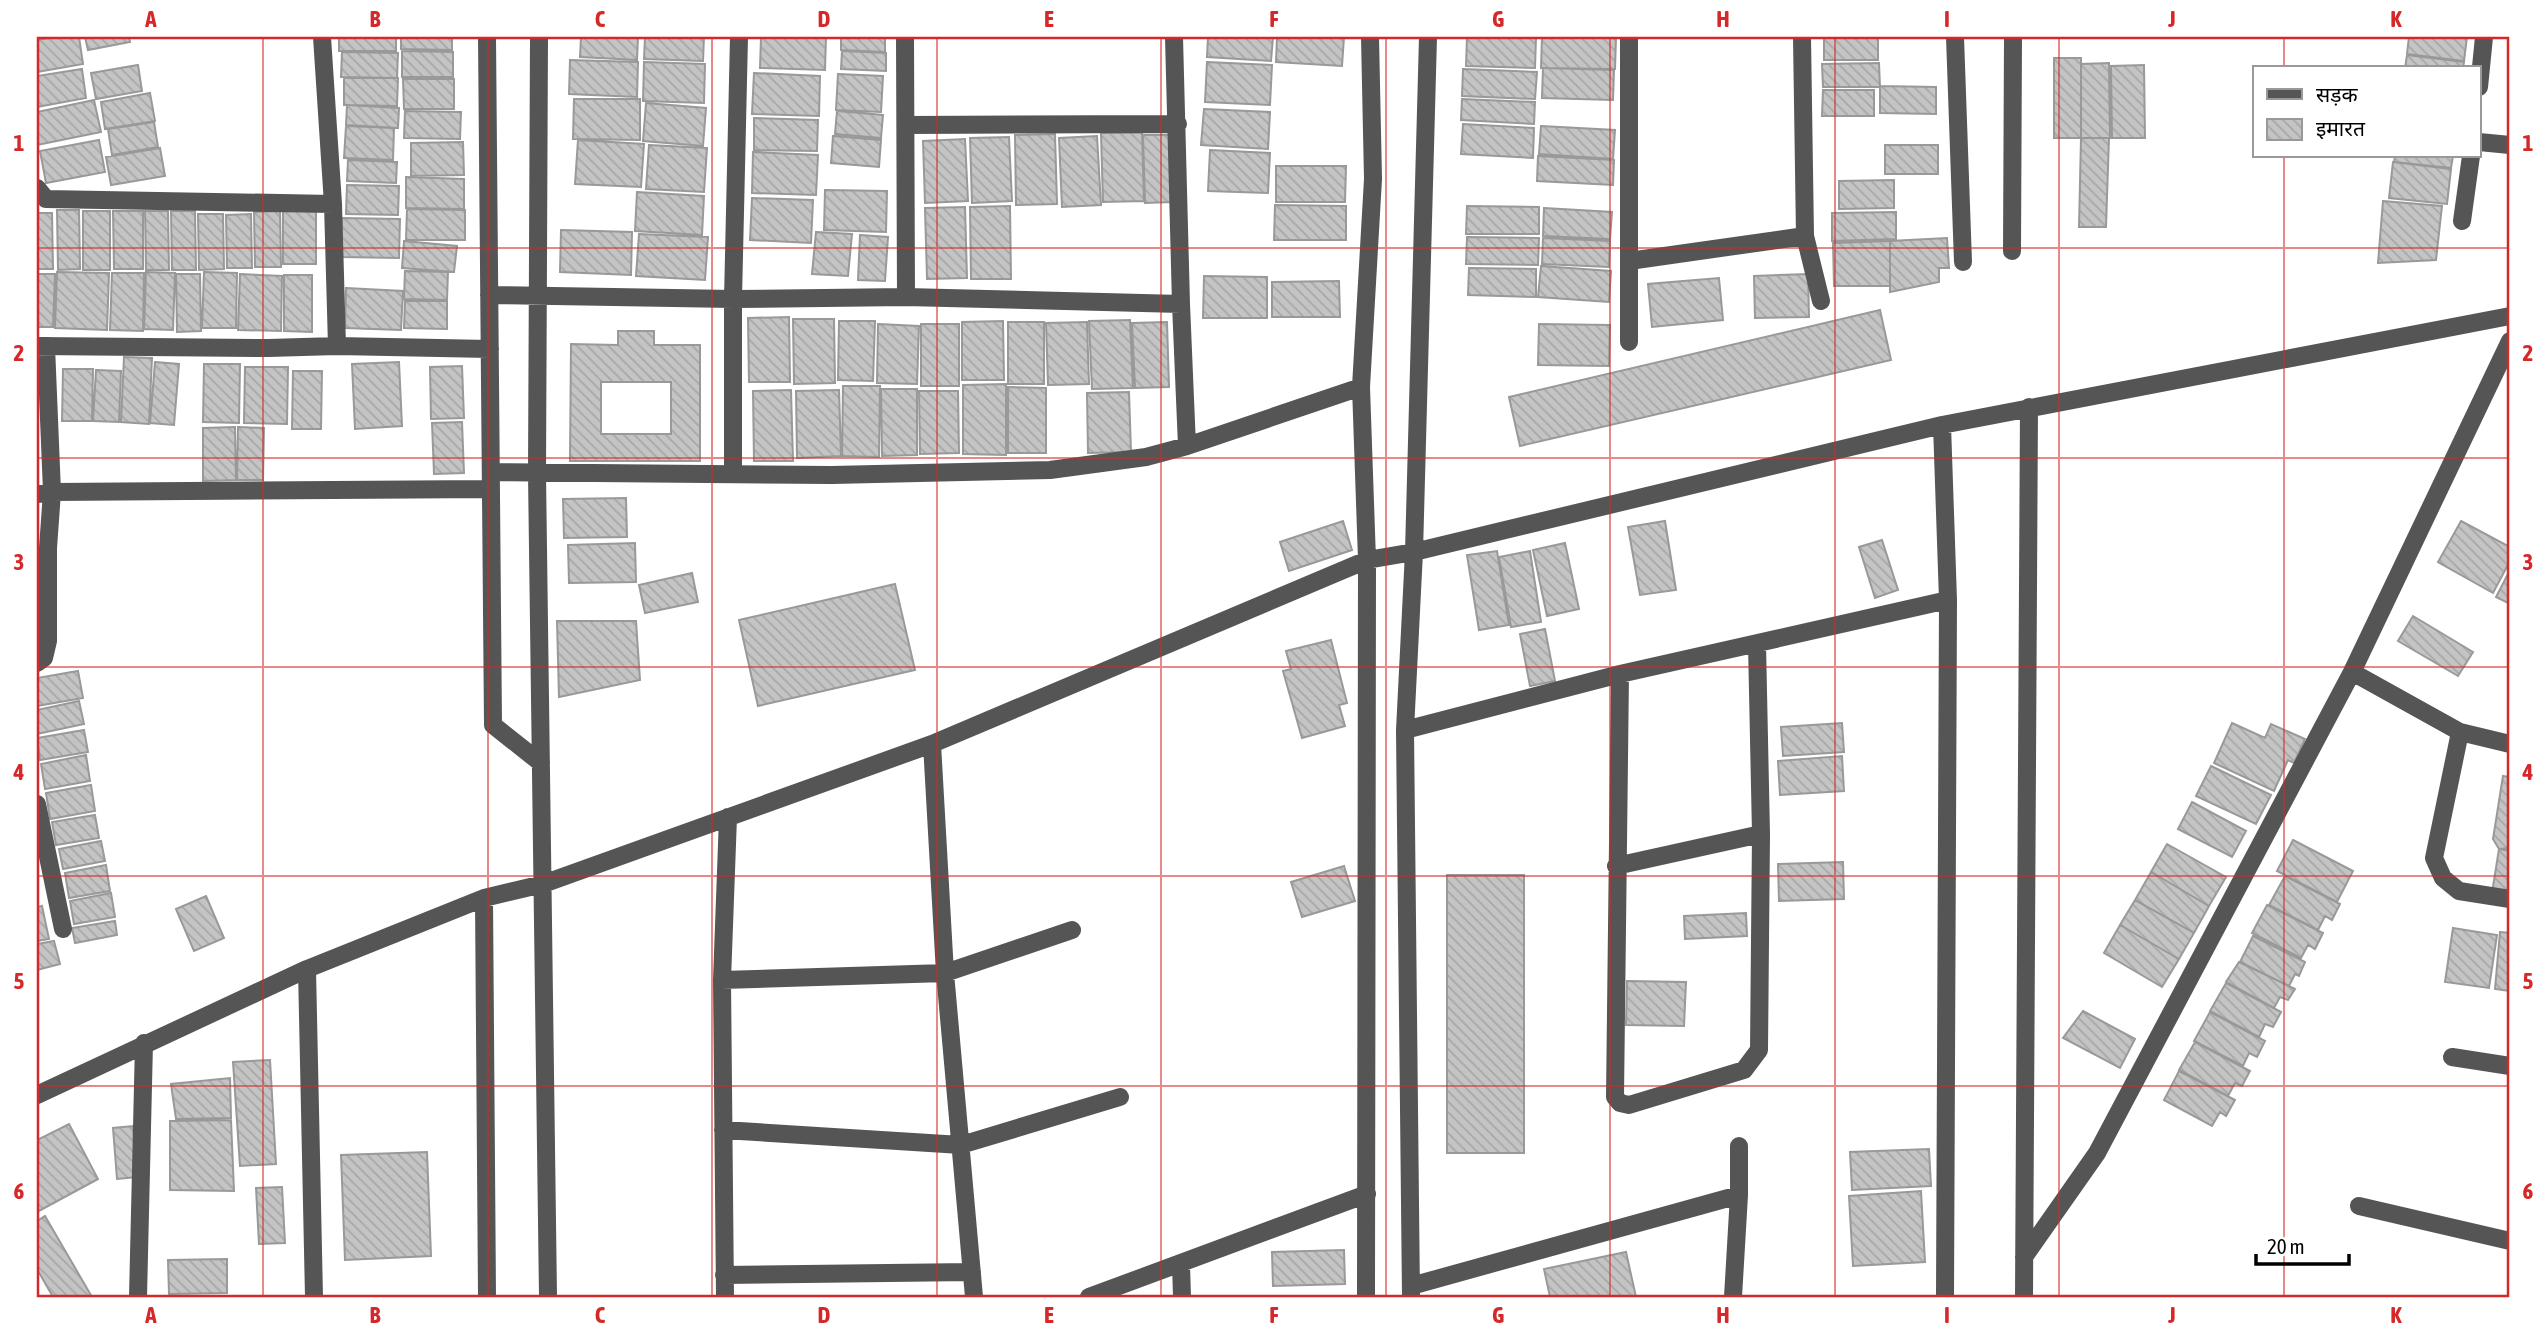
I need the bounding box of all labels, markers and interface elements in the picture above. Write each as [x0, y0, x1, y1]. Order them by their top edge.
text: A [144, 6, 157, 32]
text: B [370, 6, 381, 32]
text: C [595, 6, 606, 32]
text: D [818, 6, 831, 32]
text: E [1044, 6, 1054, 32]
text: F [1269, 6, 1279, 32]
text: G [1492, 6, 1504, 32]
text: H [1716, 6, 1730, 32]
text: I [1944, 6, 1950, 32]
text: J [2167, 6, 2176, 32]
text: K [2390, 6, 2402, 32]
legend [2253, 66, 2480, 158]
text: सड़क [2316, 82, 2358, 106]
text: इमारत [2316, 116, 2366, 140]
text: 1 [14, 130, 25, 156]
text: 1 [2523, 130, 2534, 156]
text: 2 [14, 340, 24, 366]
text: 2 [2523, 340, 2533, 366]
text: 3 [14, 549, 24, 575]
text: 3 [2523, 549, 2533, 575]
text: 4 [13, 759, 25, 785]
text: 4 [2522, 759, 2534, 785]
text: 5 [14, 968, 25, 994]
text: 5 [2523, 968, 2534, 994]
text: 6 [14, 1178, 25, 1204]
text: 6 [2523, 1178, 2534, 1204]
scale bar [2256, 1222, 2349, 1266]
text: 20 m [2267, 1234, 2305, 1258]
text: A [144, 1302, 157, 1328]
text: B [370, 1302, 381, 1328]
text: C [595, 1302, 606, 1328]
text: D [818, 1302, 831, 1328]
text: E [1044, 1302, 1054, 1328]
text: F [1269, 1302, 1279, 1328]
text: G [1492, 1302, 1504, 1328]
text: H [1716, 1302, 1730, 1328]
text: I [1944, 1302, 1950, 1328]
text: J [2167, 1302, 2176, 1328]
text: K [2390, 1302, 2402, 1328]

